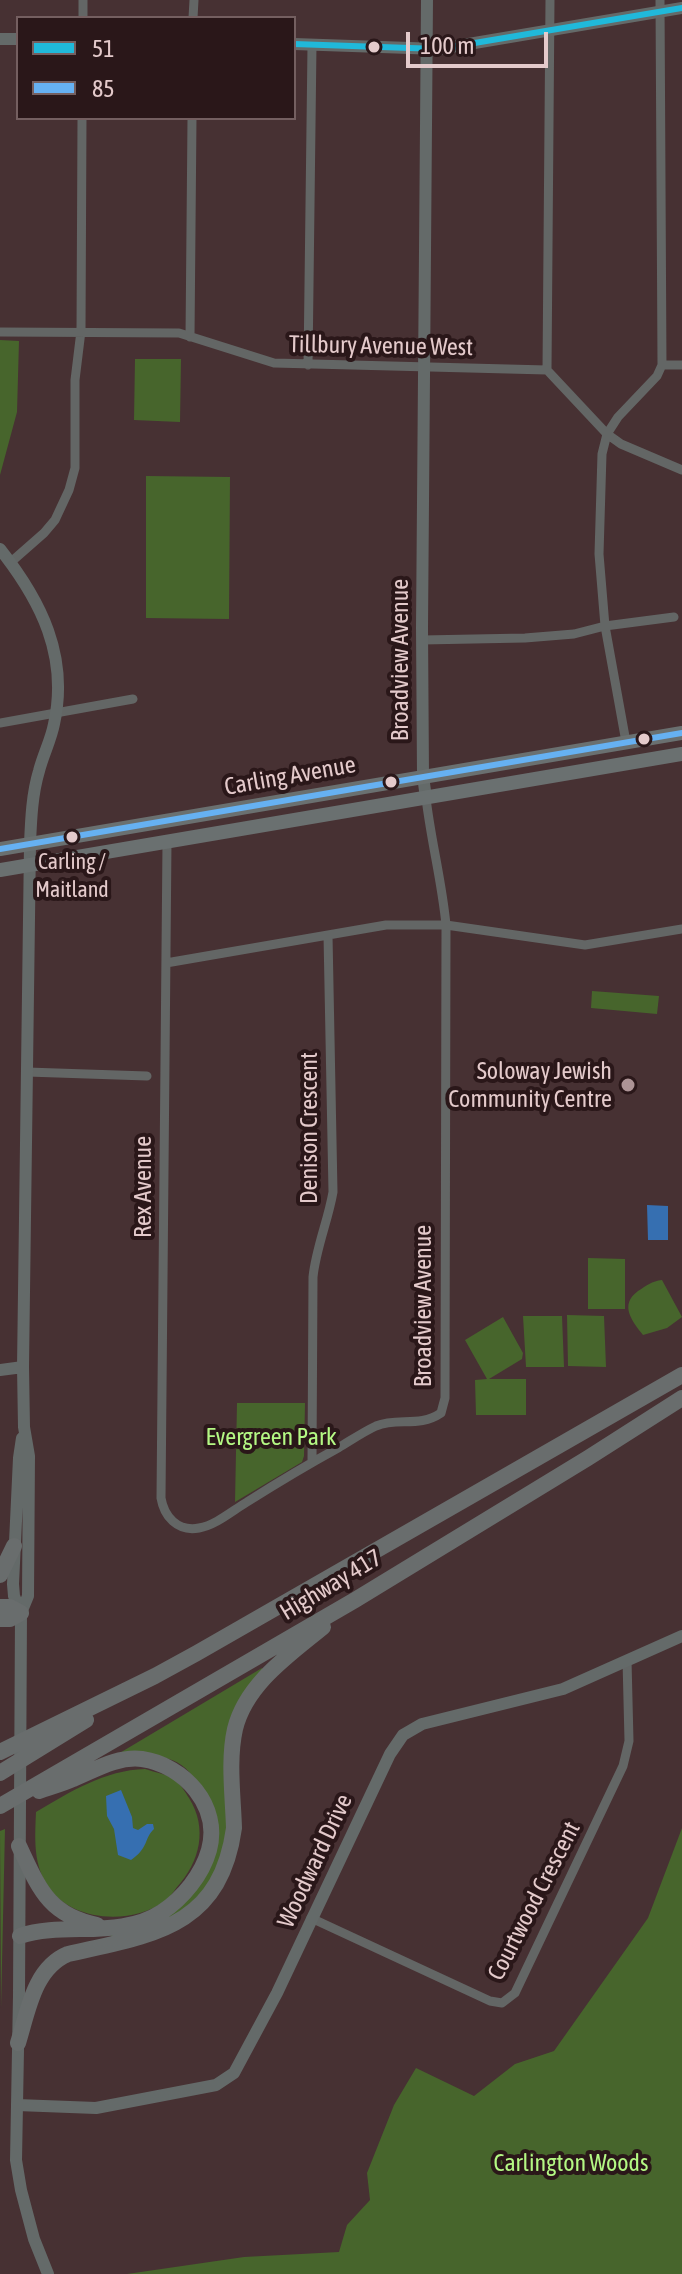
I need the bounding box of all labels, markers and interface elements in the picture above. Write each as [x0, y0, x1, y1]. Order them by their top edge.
legend [16, 16, 296, 120]
scale bar [410, 16, 552, 66]
text: 100 m [420, 32, 474, 59]
text: 51 [92, 35, 115, 62]
unlabelled marker [366, 39, 382, 55]
text: 85 [92, 75, 115, 102]
street label: Tillbury Avenue West [289, 330, 473, 362]
street label: Broadview Avenue [386, 579, 414, 741]
unlabelled marker [636, 731, 652, 747]
street label: Carling Avenue [222, 750, 358, 802]
unlabelled marker [383, 774, 399, 790]
marker: Carling / Maitland [64, 829, 80, 845]
place label: Carling / Maitland [35, 849, 109, 900]
street label: Denison Crescent [295, 1052, 323, 1204]
place label: Soloway Jewish Community Centre [448, 1057, 612, 1113]
marker: Soloway Jewish Community Centre [619, 1076, 637, 1094]
street label: Rex Avenue [129, 1136, 157, 1238]
street label: Broadview Avenue [409, 1225, 437, 1387]
park label: Evergreen Park [205, 1423, 337, 1451]
street label: Highway 417 [275, 1543, 387, 1627]
street label: Woodward Drive [271, 1790, 359, 1932]
street label: Courtwood Crescent [482, 1817, 586, 1985]
park label: Carlington Woods [494, 2149, 648, 2177]

